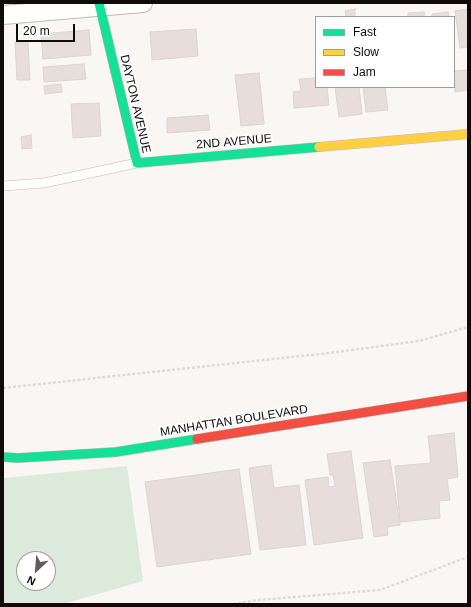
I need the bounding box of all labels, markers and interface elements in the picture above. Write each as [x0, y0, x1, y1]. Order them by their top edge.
scale bar [18, 16, 77, 42]
legend [315, 16, 455, 88]
text: 20 m [23, 24, 50, 38]
text: Fast [353, 25, 376, 39]
text: Slow [353, 45, 379, 59]
street label: DAYTON AVENUE [117, 53, 153, 155]
text: Jam [353, 65, 376, 79]
street label: 2ND AVENUE [196, 132, 272, 152]
street label: MANHATTAN BOULEVARD [159, 402, 309, 440]
north arrow [16, 551, 56, 591]
text: N [25, 574, 37, 588]

